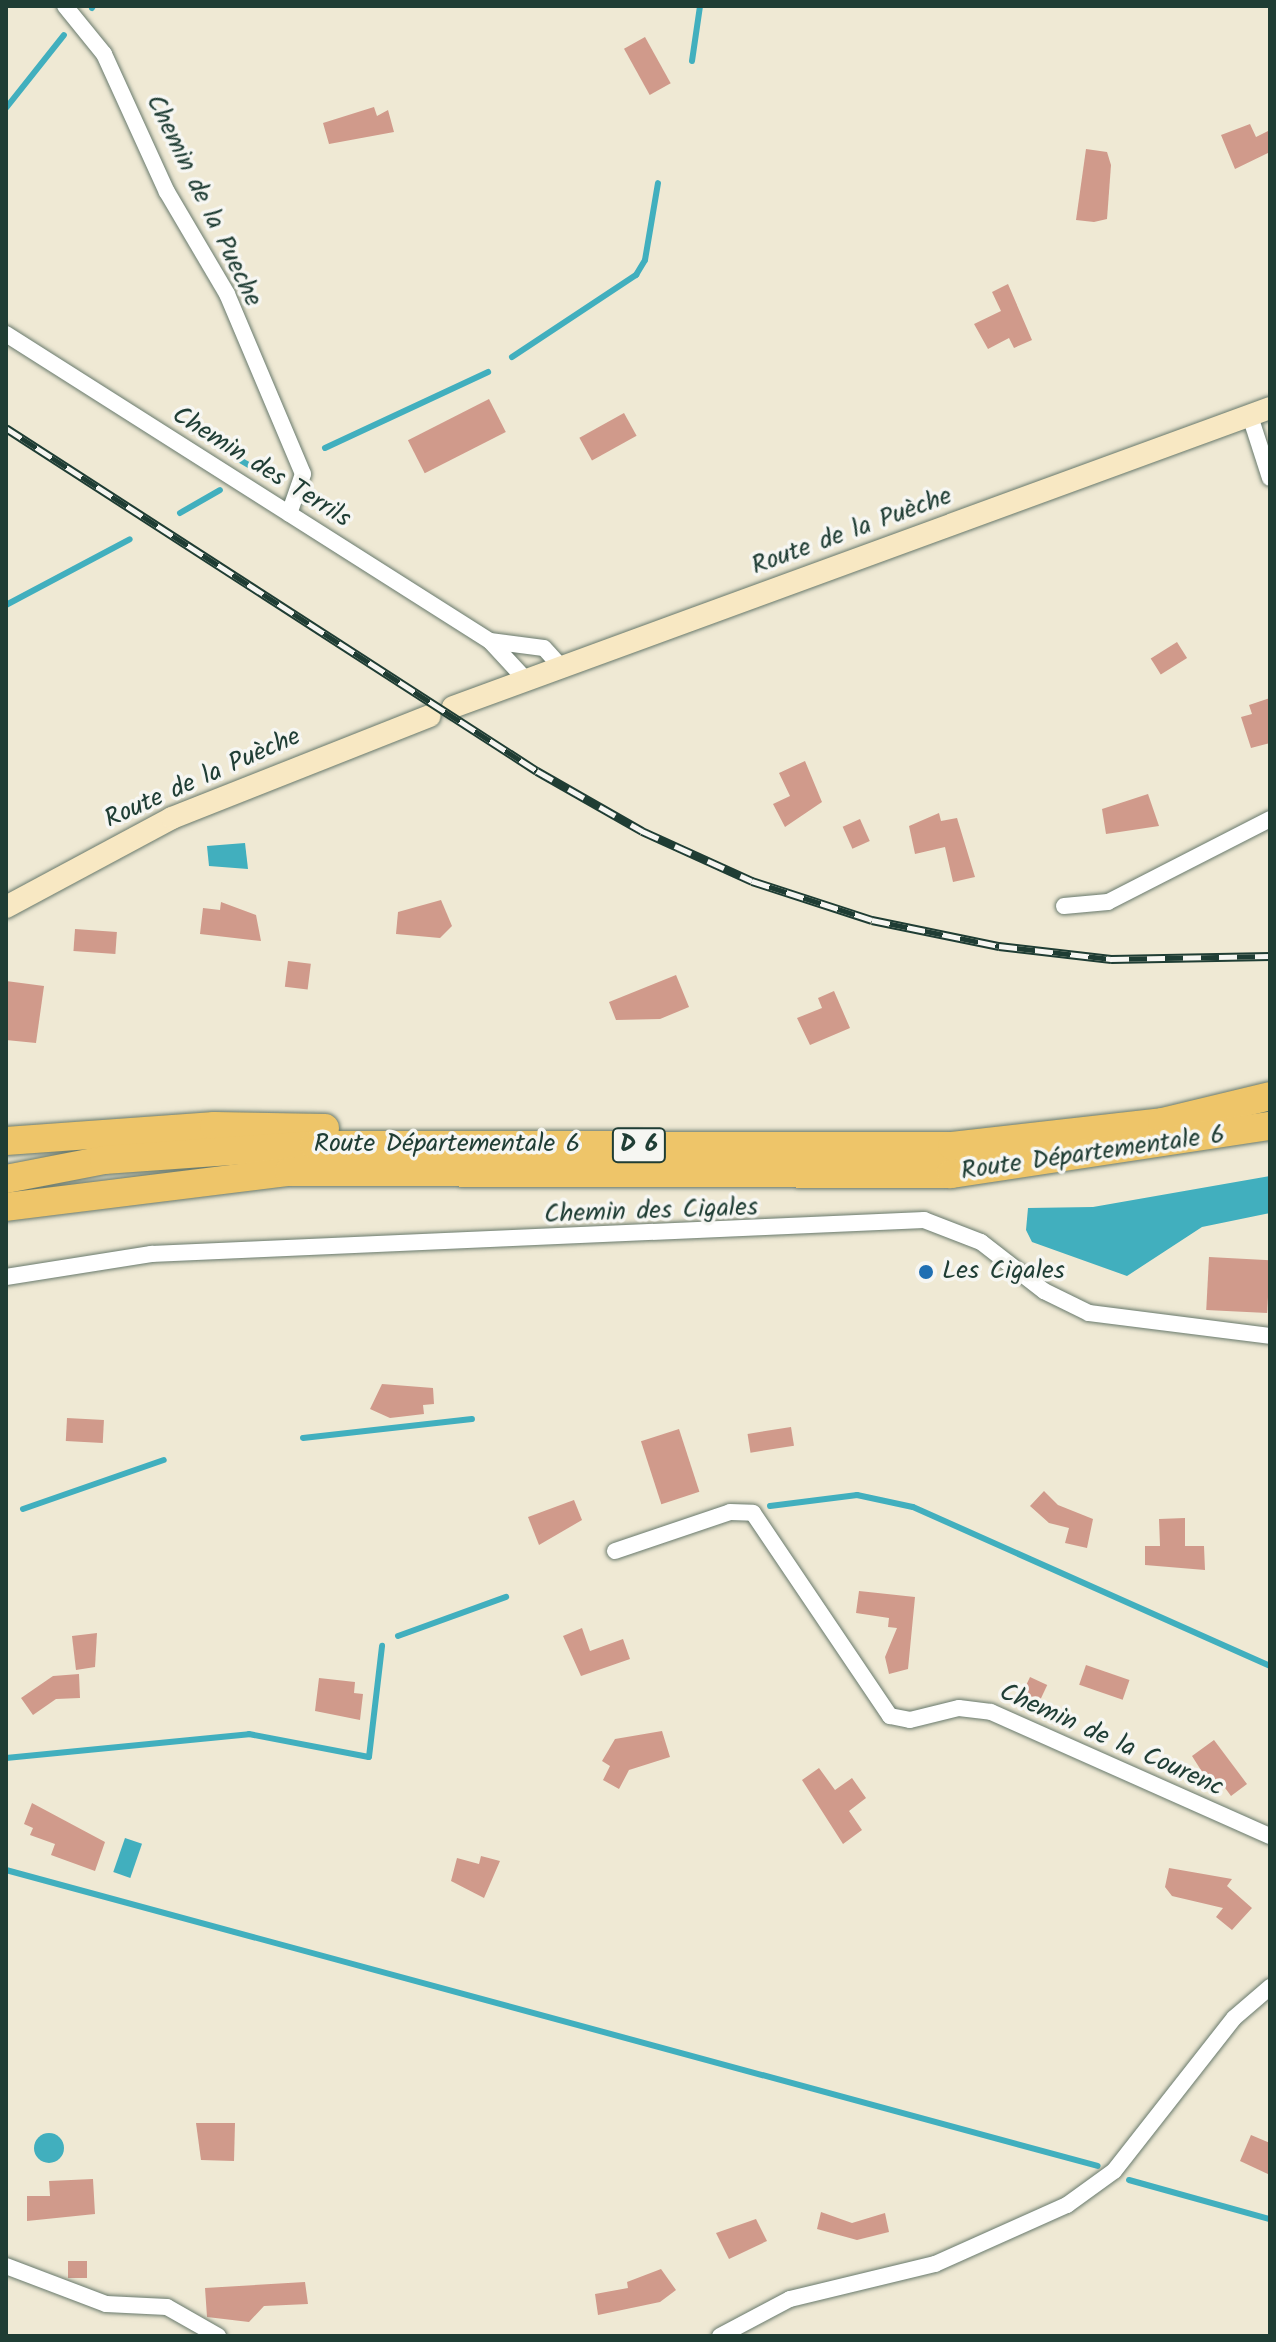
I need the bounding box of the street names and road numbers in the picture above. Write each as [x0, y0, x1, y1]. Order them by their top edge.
street label: Chemin de la Pueche [138, 90, 268, 312]
street label: Chemin des Terrils [166, 400, 356, 536]
street label: Route de la Puèche [748, 481, 956, 583]
street label: Route de la Puèche [100, 722, 306, 836]
street label: Route Départementale 6 [959, 1120, 1227, 1188]
road number: D 6 [611, 1125, 667, 1165]
street label: Route Départementale 6 [314, 1129, 580, 1161]
street label: Chemin des Cigales [544, 1193, 758, 1231]
street label: Chemin de la Courenc [994, 1678, 1228, 1804]

